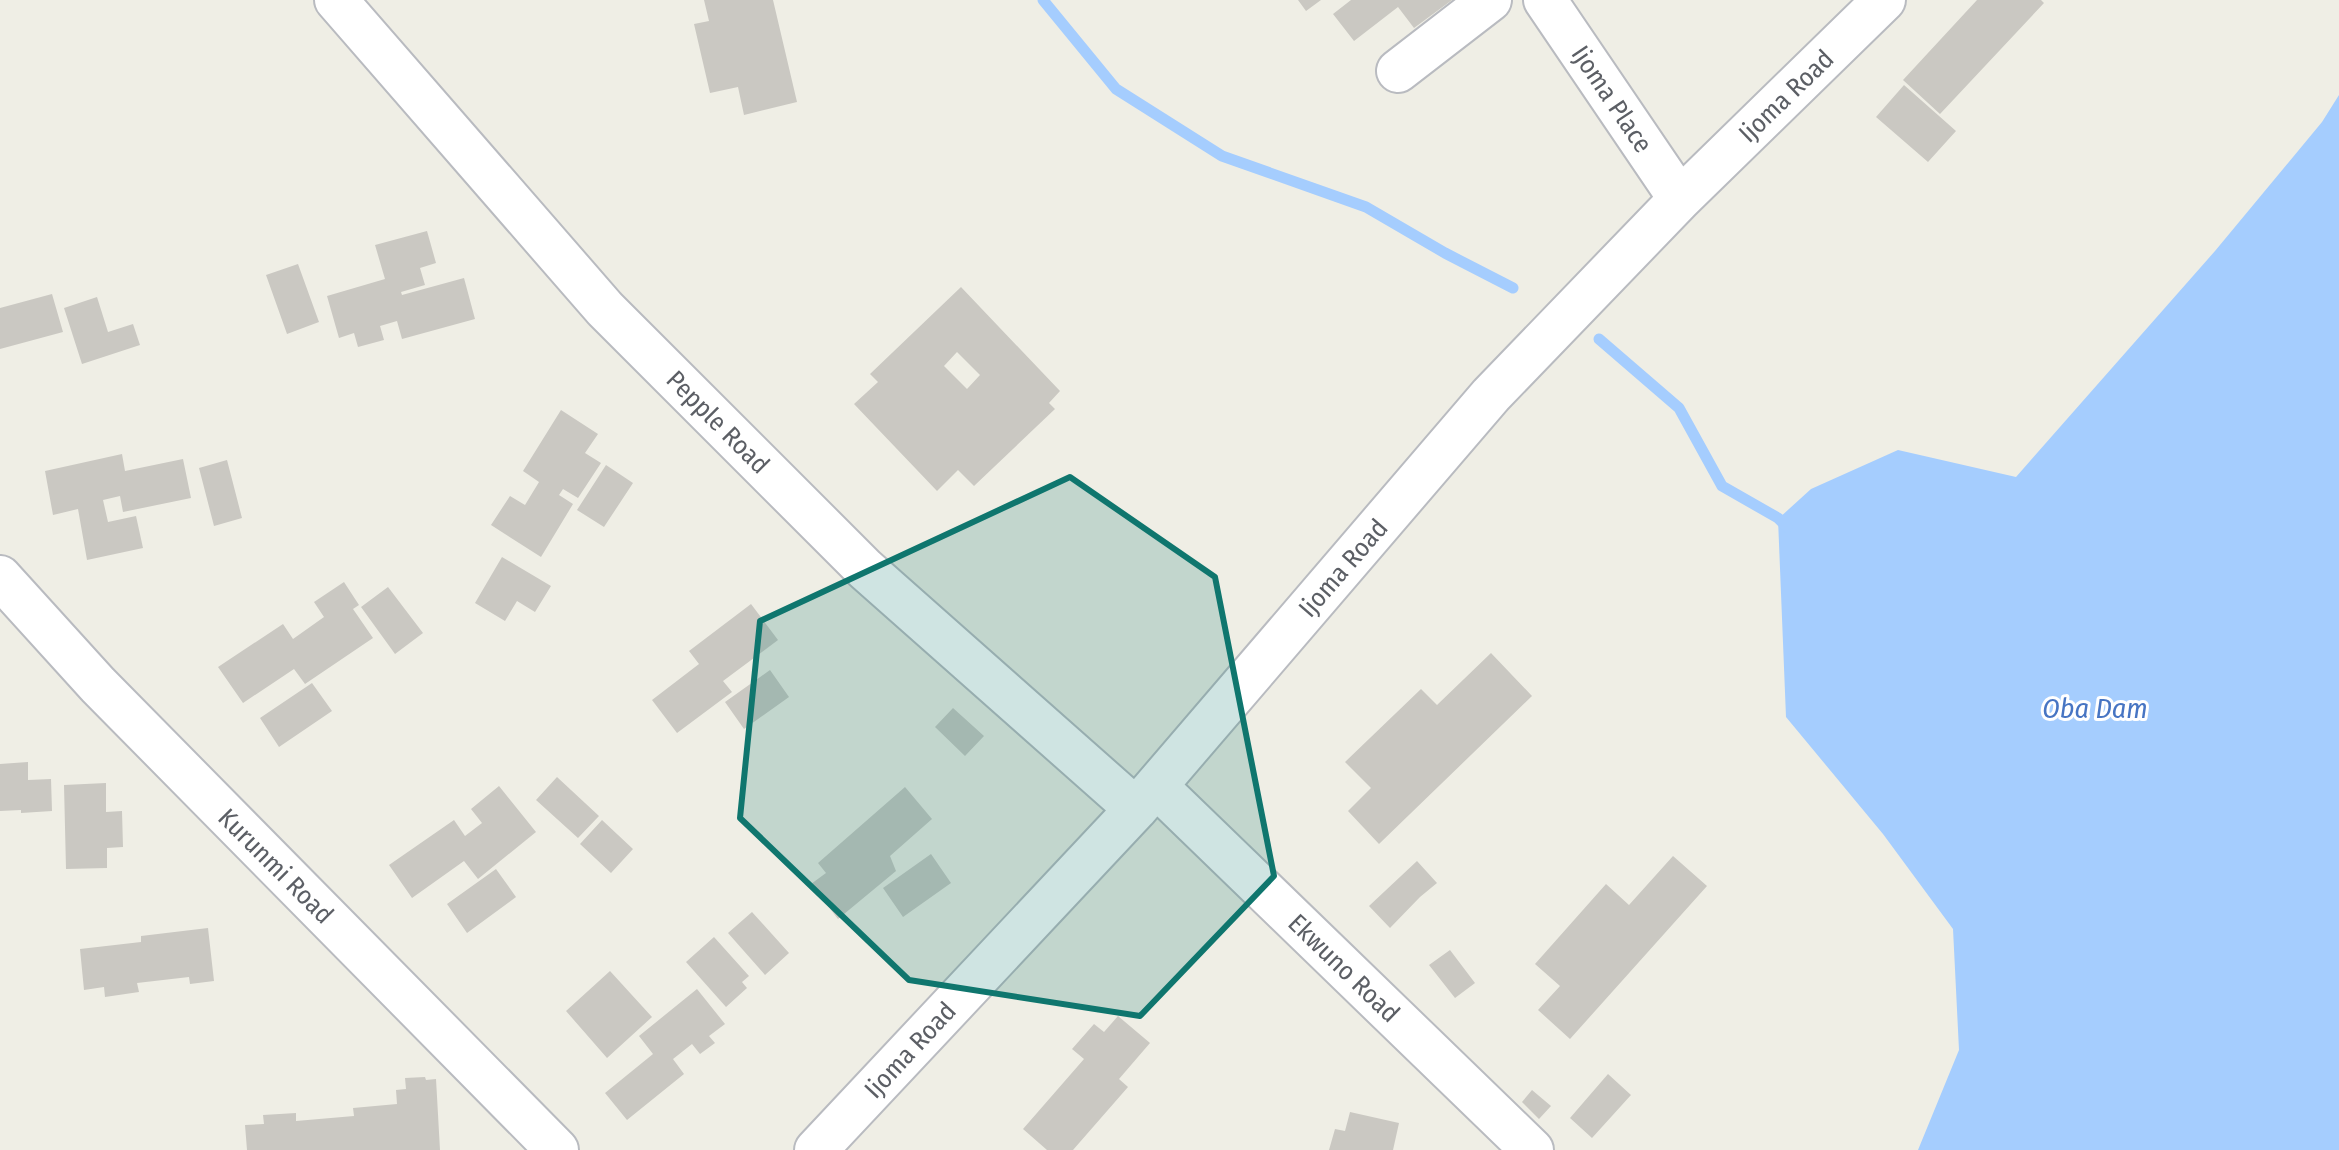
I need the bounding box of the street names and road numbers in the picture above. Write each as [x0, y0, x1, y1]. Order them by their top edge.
street label: Ijoma Place [1565, 40, 1659, 159]
street label: Ijoma Road [1732, 44, 1840, 149]
street label: Pepple Road [660, 364, 776, 480]
street label: Ijoma Road [1292, 513, 1394, 624]
street label: Kurunmi Road [212, 802, 340, 930]
street label: Ekwuno Road [1282, 908, 1406, 1029]
street label: Ijoma Road [858, 996, 963, 1105]

